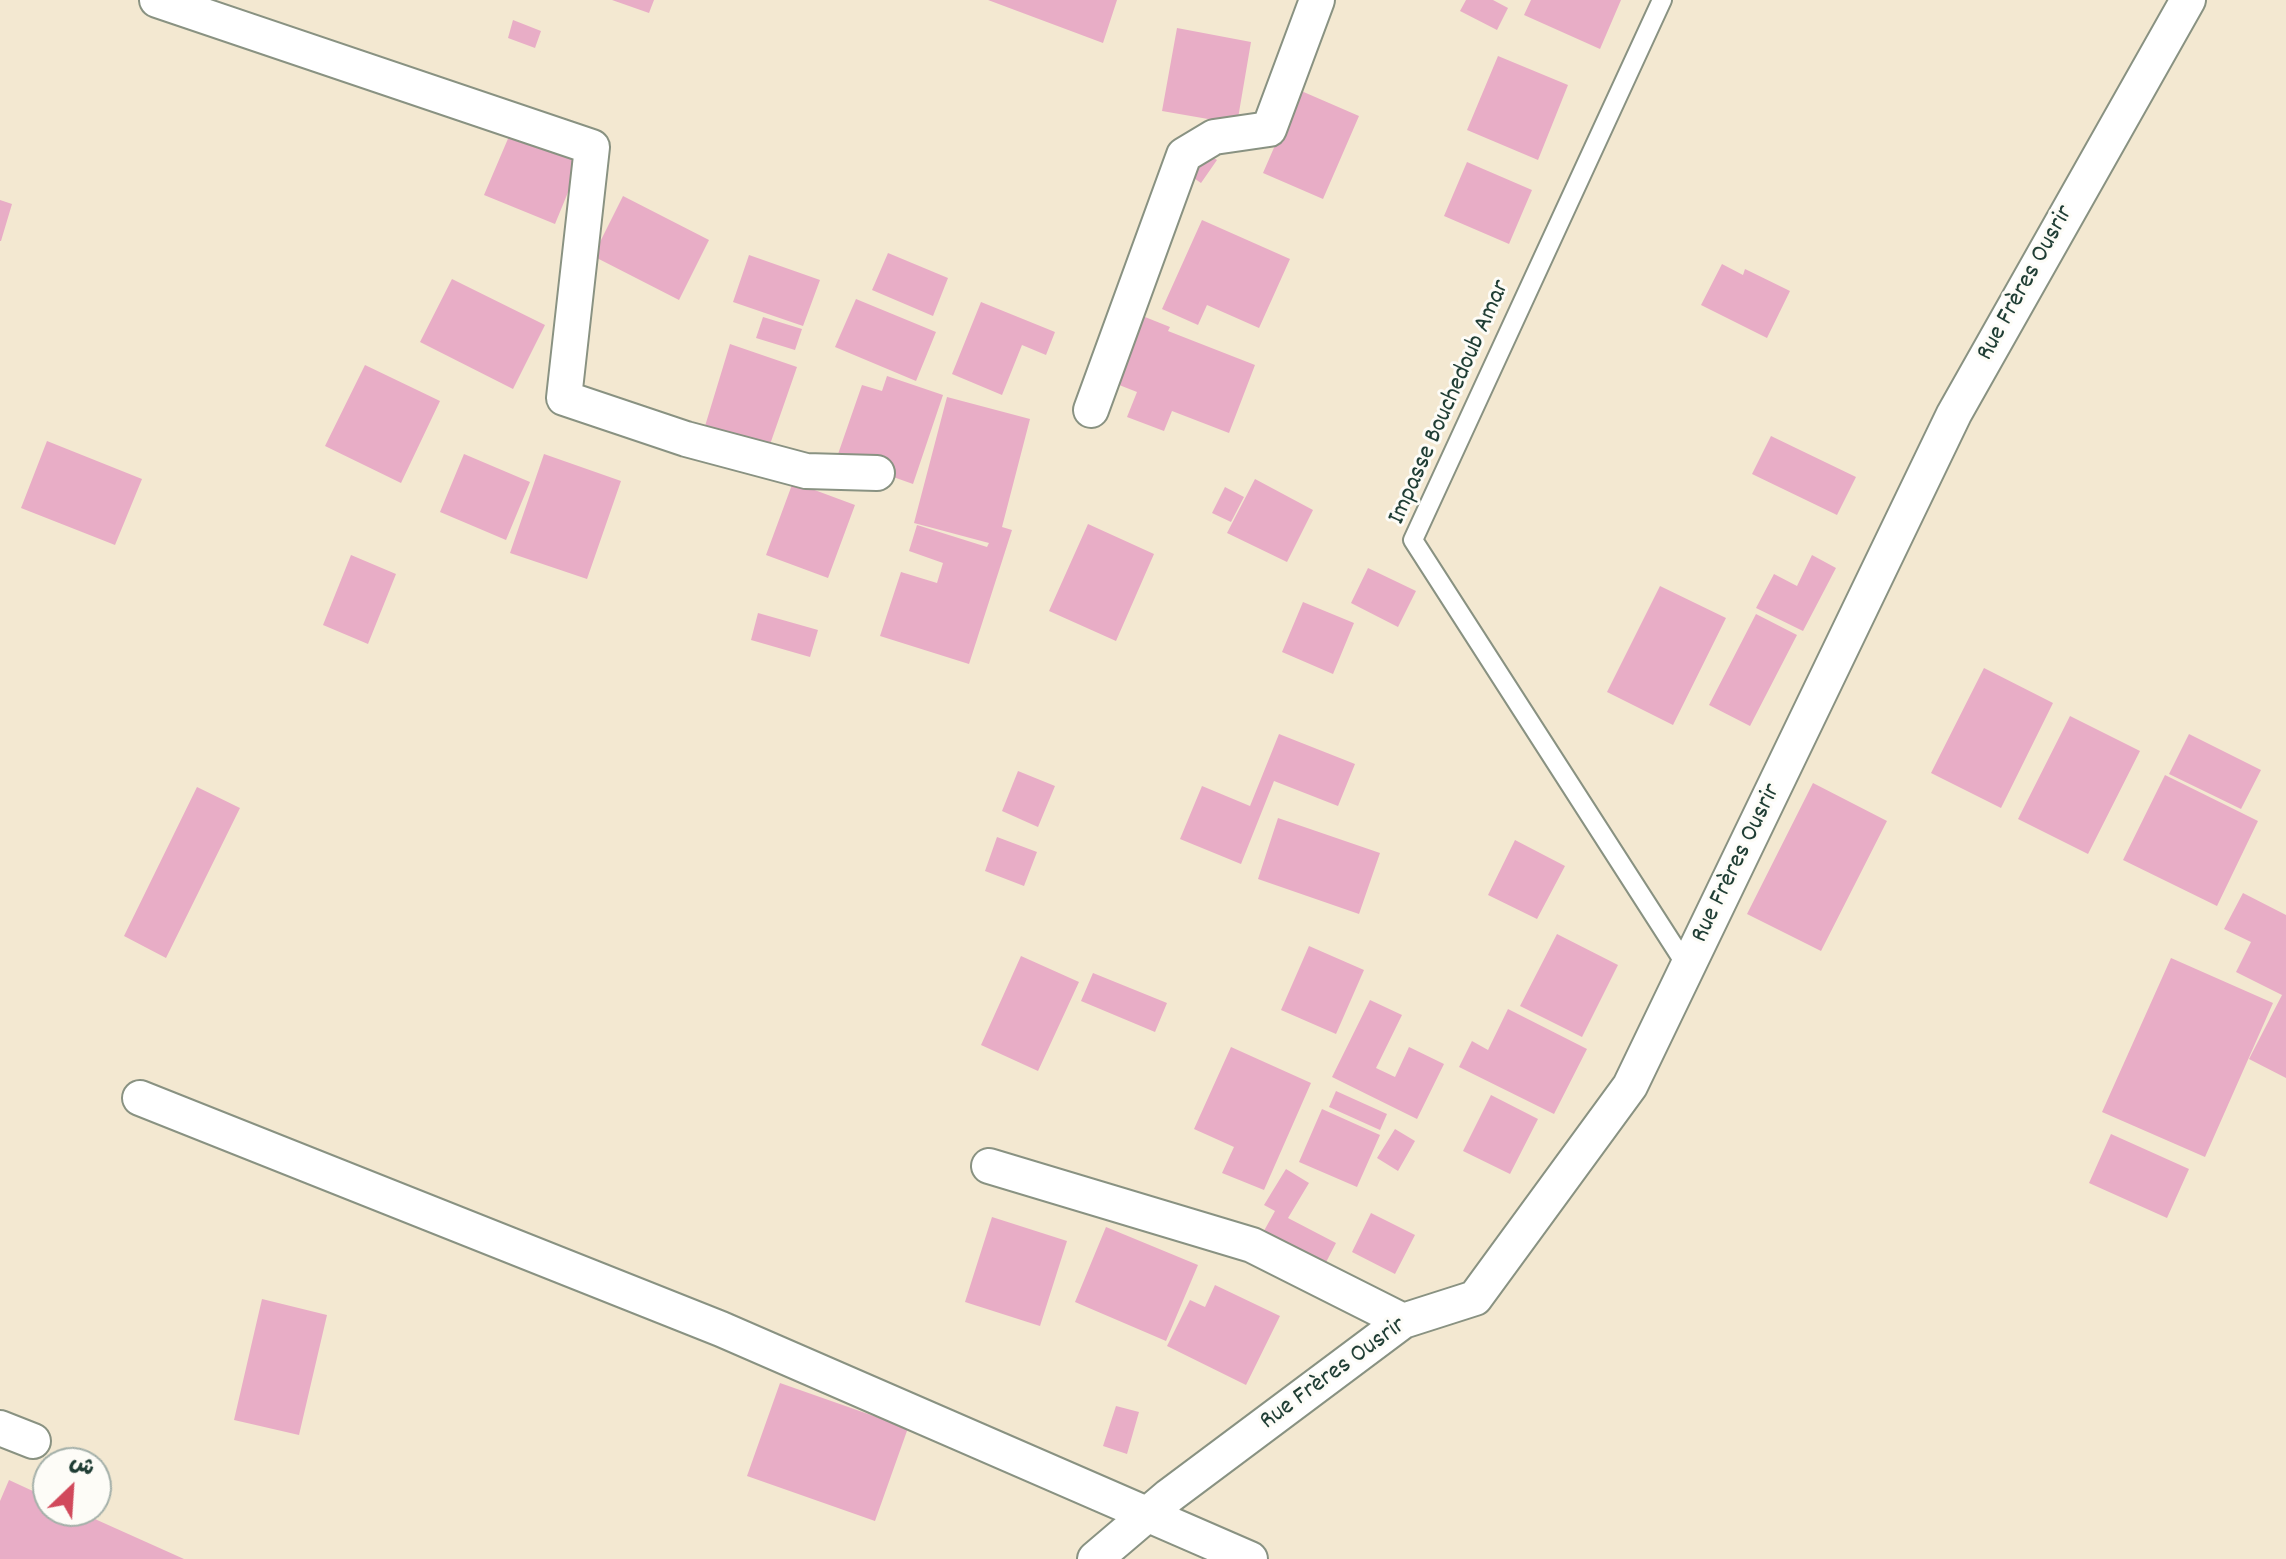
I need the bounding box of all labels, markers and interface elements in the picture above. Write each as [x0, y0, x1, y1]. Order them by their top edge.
street label: Rue Frères Ousrir [1971, 201, 2083, 367]
street label: Impasse Bouchedoub Amar [1383, 276, 1519, 530]
street label: Rue Frères Ousrir [1686, 779, 1790, 949]
street label: Rue Frères Ousrir [1255, 1312, 1413, 1438]
north arrow [32, 1447, 112, 1527]
text: ش [64, 1447, 99, 1486]

